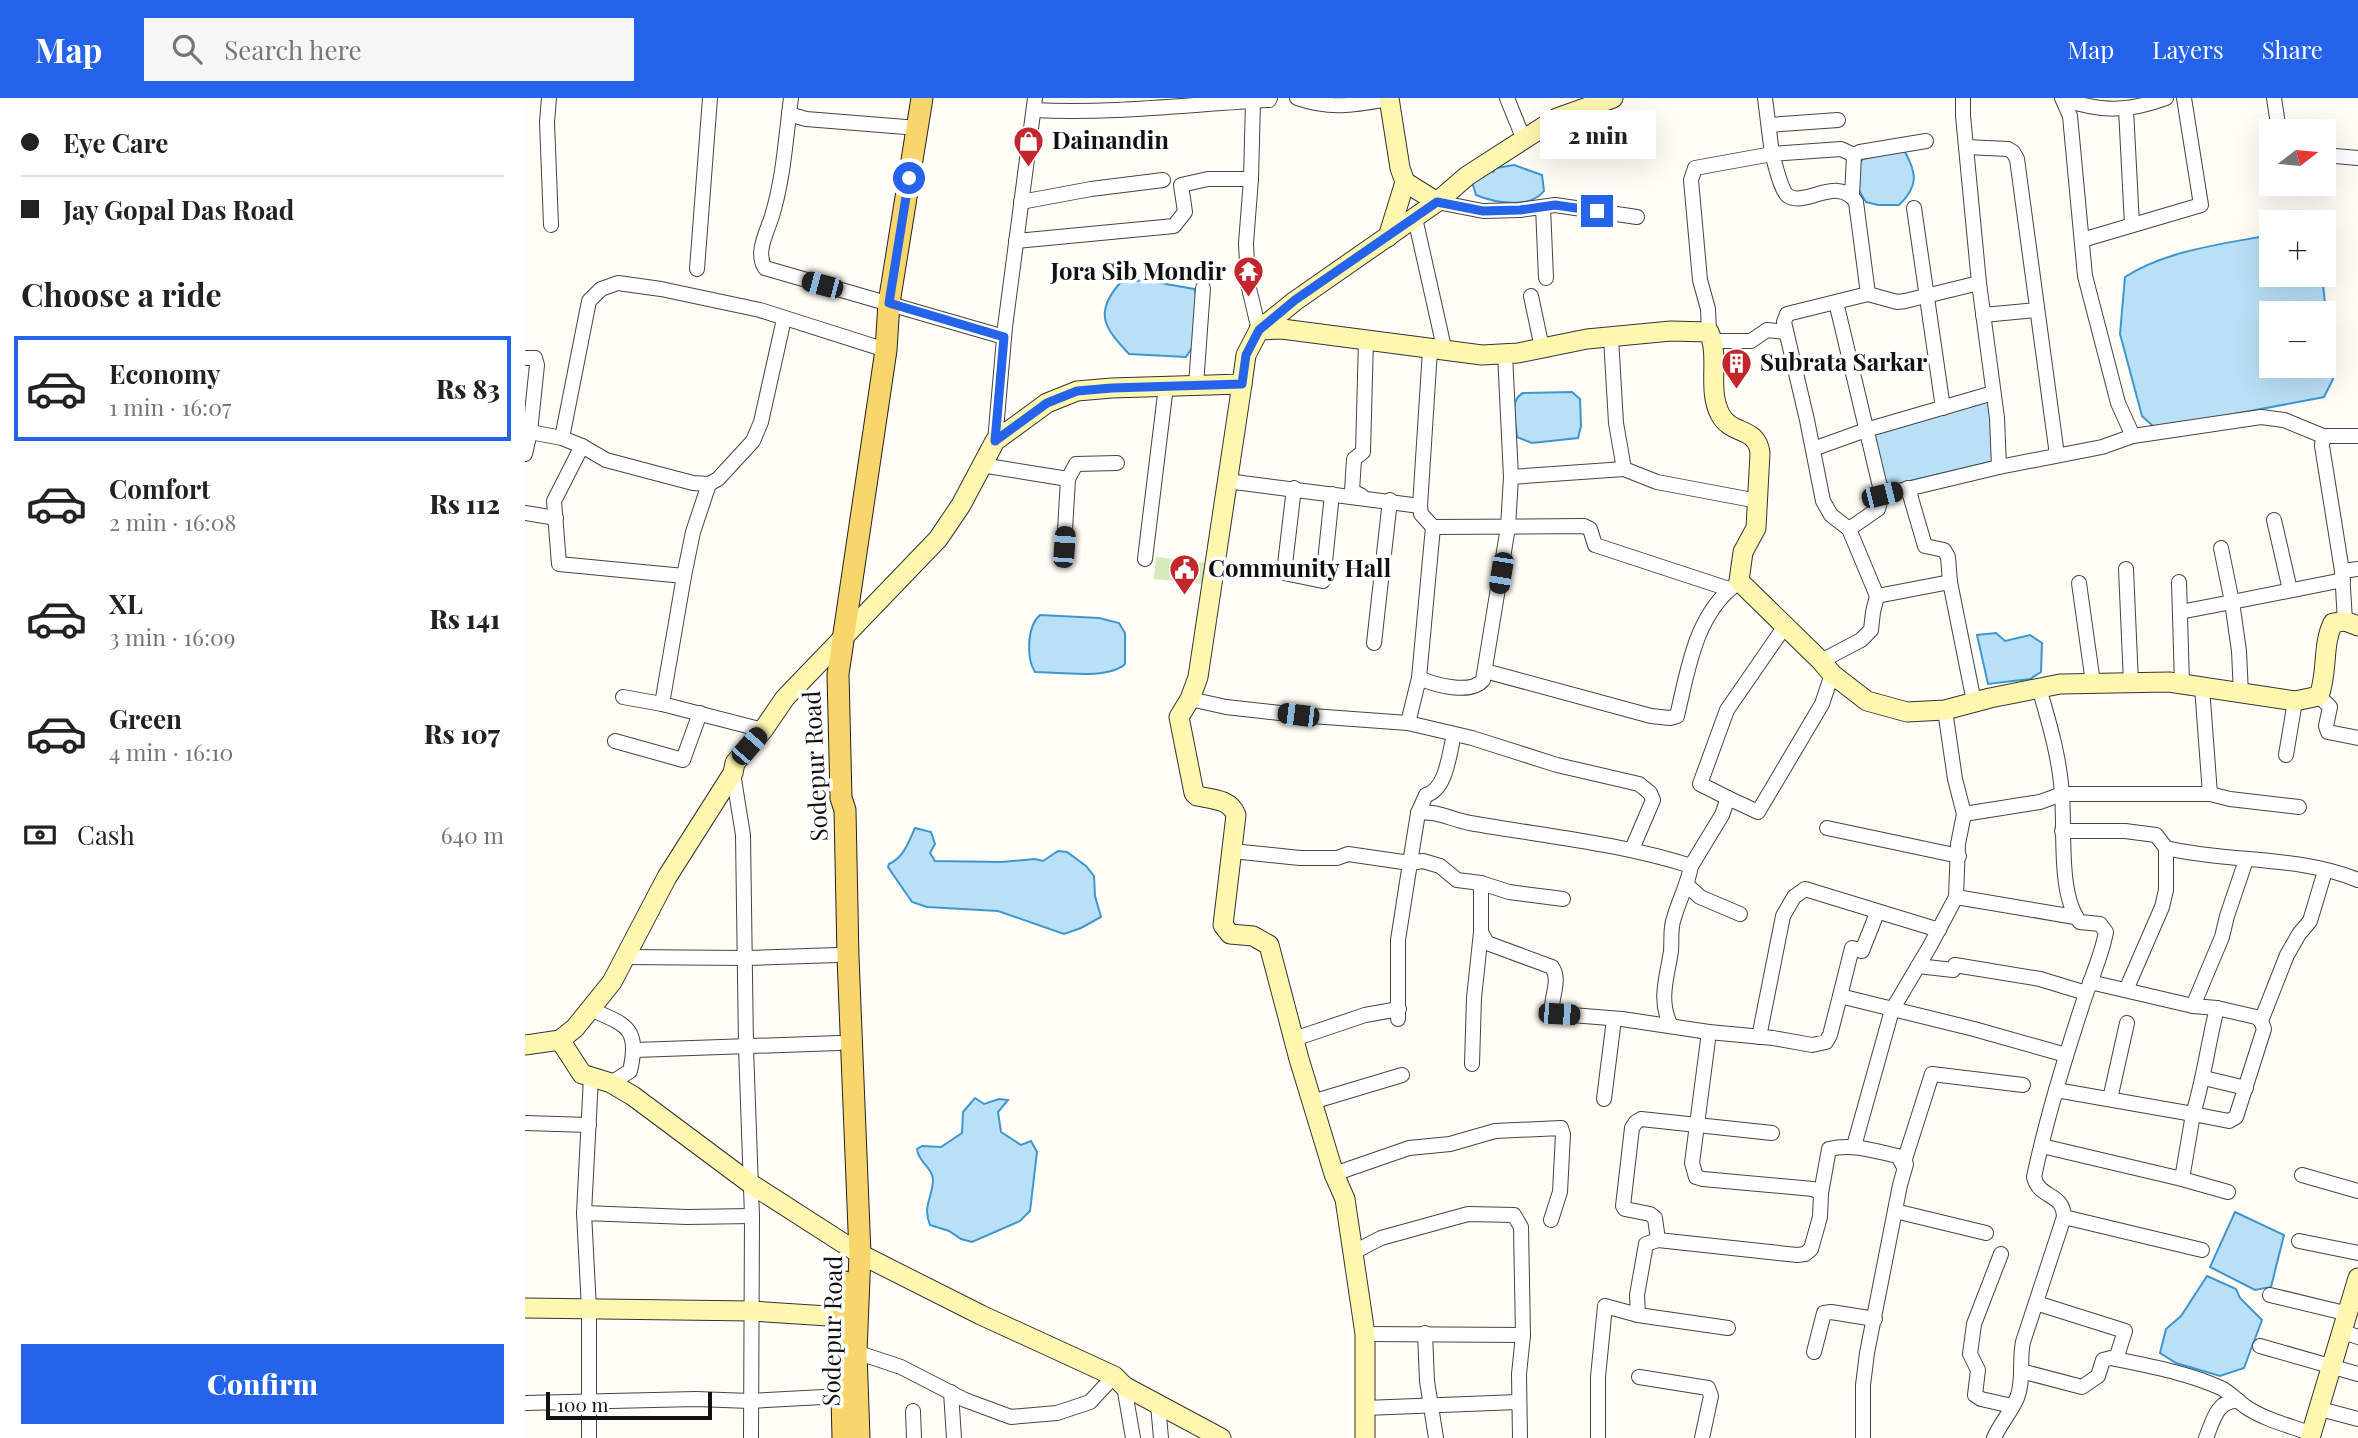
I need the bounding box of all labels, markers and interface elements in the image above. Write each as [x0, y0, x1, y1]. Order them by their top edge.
search box [144, 18, 634, 81]
text: Map [35, 27, 102, 71]
icon: search [168, 30, 206, 68]
text: Search here [224, 32, 362, 67]
text: Map [2068, 33, 2114, 65]
text: Layers [2152, 33, 2224, 65]
text: Share [2262, 33, 2323, 65]
callout: 2 min [1539, 109, 1655, 158]
text: 2 min [1568, 119, 1628, 150]
north arrow [2259, 119, 2336, 196]
map controls [2259, 119, 2336, 378]
place label: Dainandin [1052, 123, 1169, 155]
shop icon: Dainandin [1012, 124, 1046, 168]
text: Eye Care [63, 125, 168, 160]
route start [893, 162, 925, 194]
text: Jay Gopal Das Road [63, 192, 294, 227]
route end [1581, 195, 1613, 227]
button: + [2259, 210, 2336, 287]
place label: Jora Sib Mondir [1050, 254, 1227, 286]
temple icon: Jora Sib Mondir [1232, 255, 1266, 299]
car [799, 269, 846, 301]
text: Choose a ride [21, 272, 222, 315]
button: − [2259, 301, 2336, 378]
place label: Subrata Sarkar [1760, 345, 1928, 377]
building icon: Subrata Sarkar [1720, 346, 1754, 390]
text: Economy [109, 356, 220, 391]
icon: car [25, 357, 88, 420]
text: Rs 83 [436, 371, 500, 406]
text: 1 min · 16:07 [109, 391, 231, 422]
text: Comfort [109, 471, 210, 506]
icon: car [25, 472, 88, 535]
car [1860, 480, 1905, 510]
text: Rs 112 [429, 486, 500, 521]
text: 2 min · 16:08 [109, 506, 236, 537]
car [1053, 525, 1076, 569]
place label: Community Hall [1208, 551, 1392, 583]
car [1488, 551, 1515, 595]
public building icon: Community Hall [1168, 552, 1202, 596]
text: XL [109, 586, 143, 621]
icon: car [25, 587, 88, 650]
text: Rs 141 [429, 601, 500, 636]
text: 3 min · 16:09 [109, 621, 236, 652]
street label: Sodepur Road [794, 690, 834, 842]
text: Green [109, 701, 182, 736]
icon: car [25, 702, 88, 765]
car [1276, 702, 1321, 728]
text: Rs 107 [424, 716, 500, 751]
car [728, 723, 771, 769]
text: 4 min · 16:10 [109, 736, 233, 767]
icon: cash [21, 816, 59, 854]
text: Cash [77, 817, 135, 852]
text: 640 m [441, 819, 504, 850]
car [1538, 1002, 1581, 1026]
street label: Sodepur Road [814, 1255, 848, 1407]
button: Confirm [21, 1344, 504, 1424]
scale bar [546, 1389, 712, 1421]
text: 100 m [557, 1391, 608, 1417]

